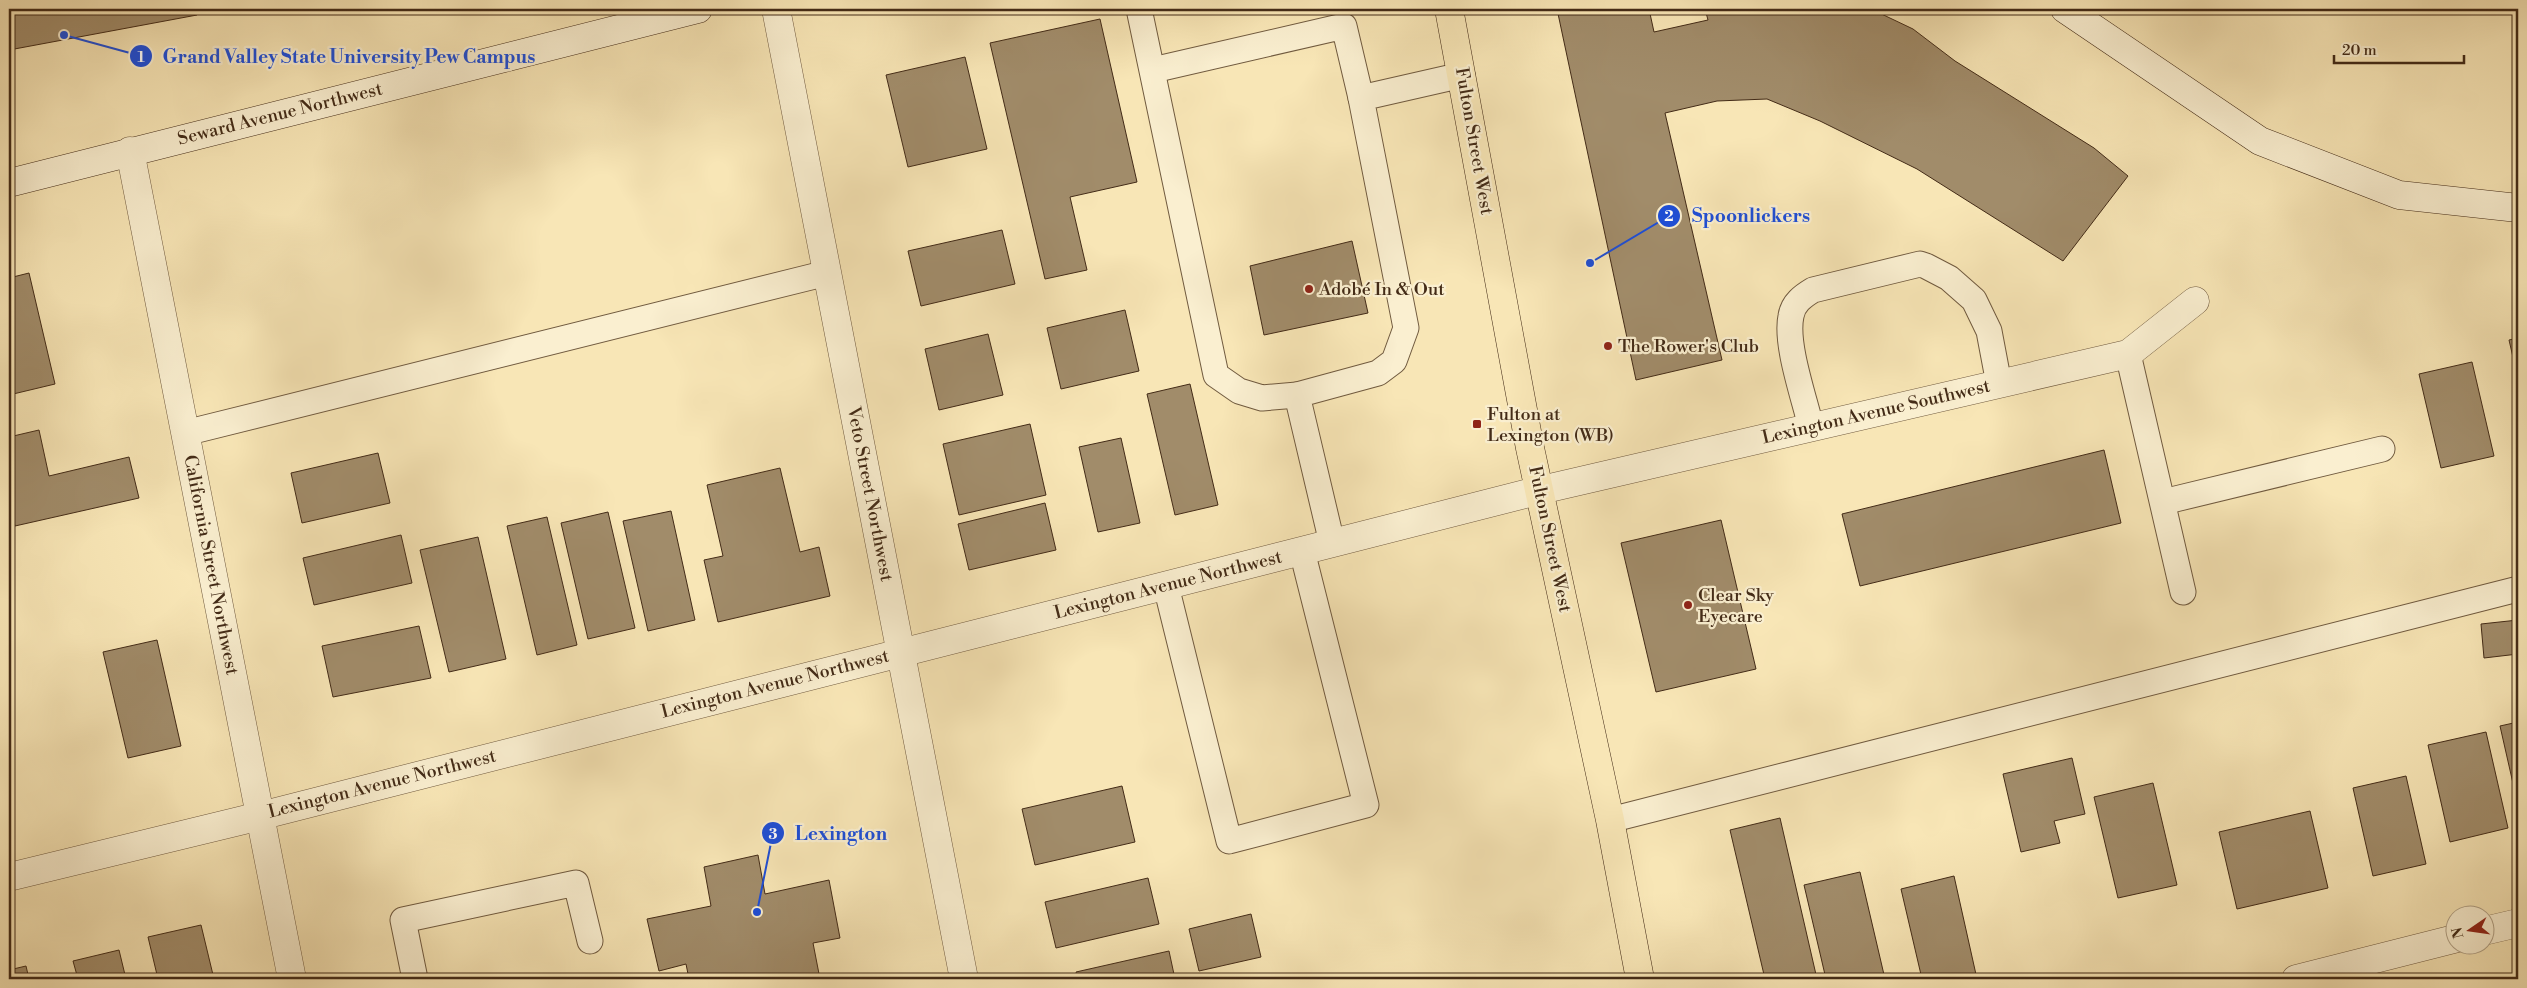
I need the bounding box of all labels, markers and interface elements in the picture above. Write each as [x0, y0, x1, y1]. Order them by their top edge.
scale bar [2334, 32, 2464, 64]
callout: Grand Valley State University Pew Campus [128, 39, 546, 73]
text: 20 m [2342, 41, 2377, 60]
text: Grand Valley State University Pew Campus [163, 45, 535, 69]
text: 1 [137, 48, 145, 67]
street label: Fulton Street West [1450, 66, 1498, 217]
street label: Seward Avenue Northwest [175, 77, 385, 151]
callout: Spoonlickers [1657, 199, 1820, 233]
text: Spoonlickers [1692, 204, 1810, 228]
text: 2 [1664, 207, 1674, 226]
place label: Adobé In & Out [1318, 278, 1445, 301]
marker: Adobé In & Out [1303, 283, 1315, 295]
place label: The Rower's Club [1618, 335, 1759, 358]
marker: The Rower's Club [1602, 340, 1614, 352]
street label: Lexington Avenue Southwest [1760, 374, 1993, 449]
place label: Fulton at Lexington (WB) [1487, 403, 1614, 447]
street label: Veto Street Northwest [842, 404, 898, 584]
marker: Fulton at Lexington (WB) [1471, 418, 1483, 430]
street label: California Street Northwest [178, 453, 244, 678]
street label: Fulton Street West [1523, 464, 1577, 615]
street label: Lexington Avenue Northwest [1052, 545, 1285, 625]
place label: Clear Sky Eyecare [1698, 584, 1774, 628]
marker: Clear Sky Eyecare [1682, 599, 1694, 611]
street label: Lexington Avenue Northwest [659, 644, 892, 724]
street label: Lexington Avenue Northwest [266, 744, 499, 824]
callout: Lexington [760, 816, 897, 850]
text: Lexington [795, 822, 887, 846]
text: 3 [768, 825, 778, 844]
north arrow [2444, 906, 2494, 956]
text: N [2448, 925, 2468, 940]

